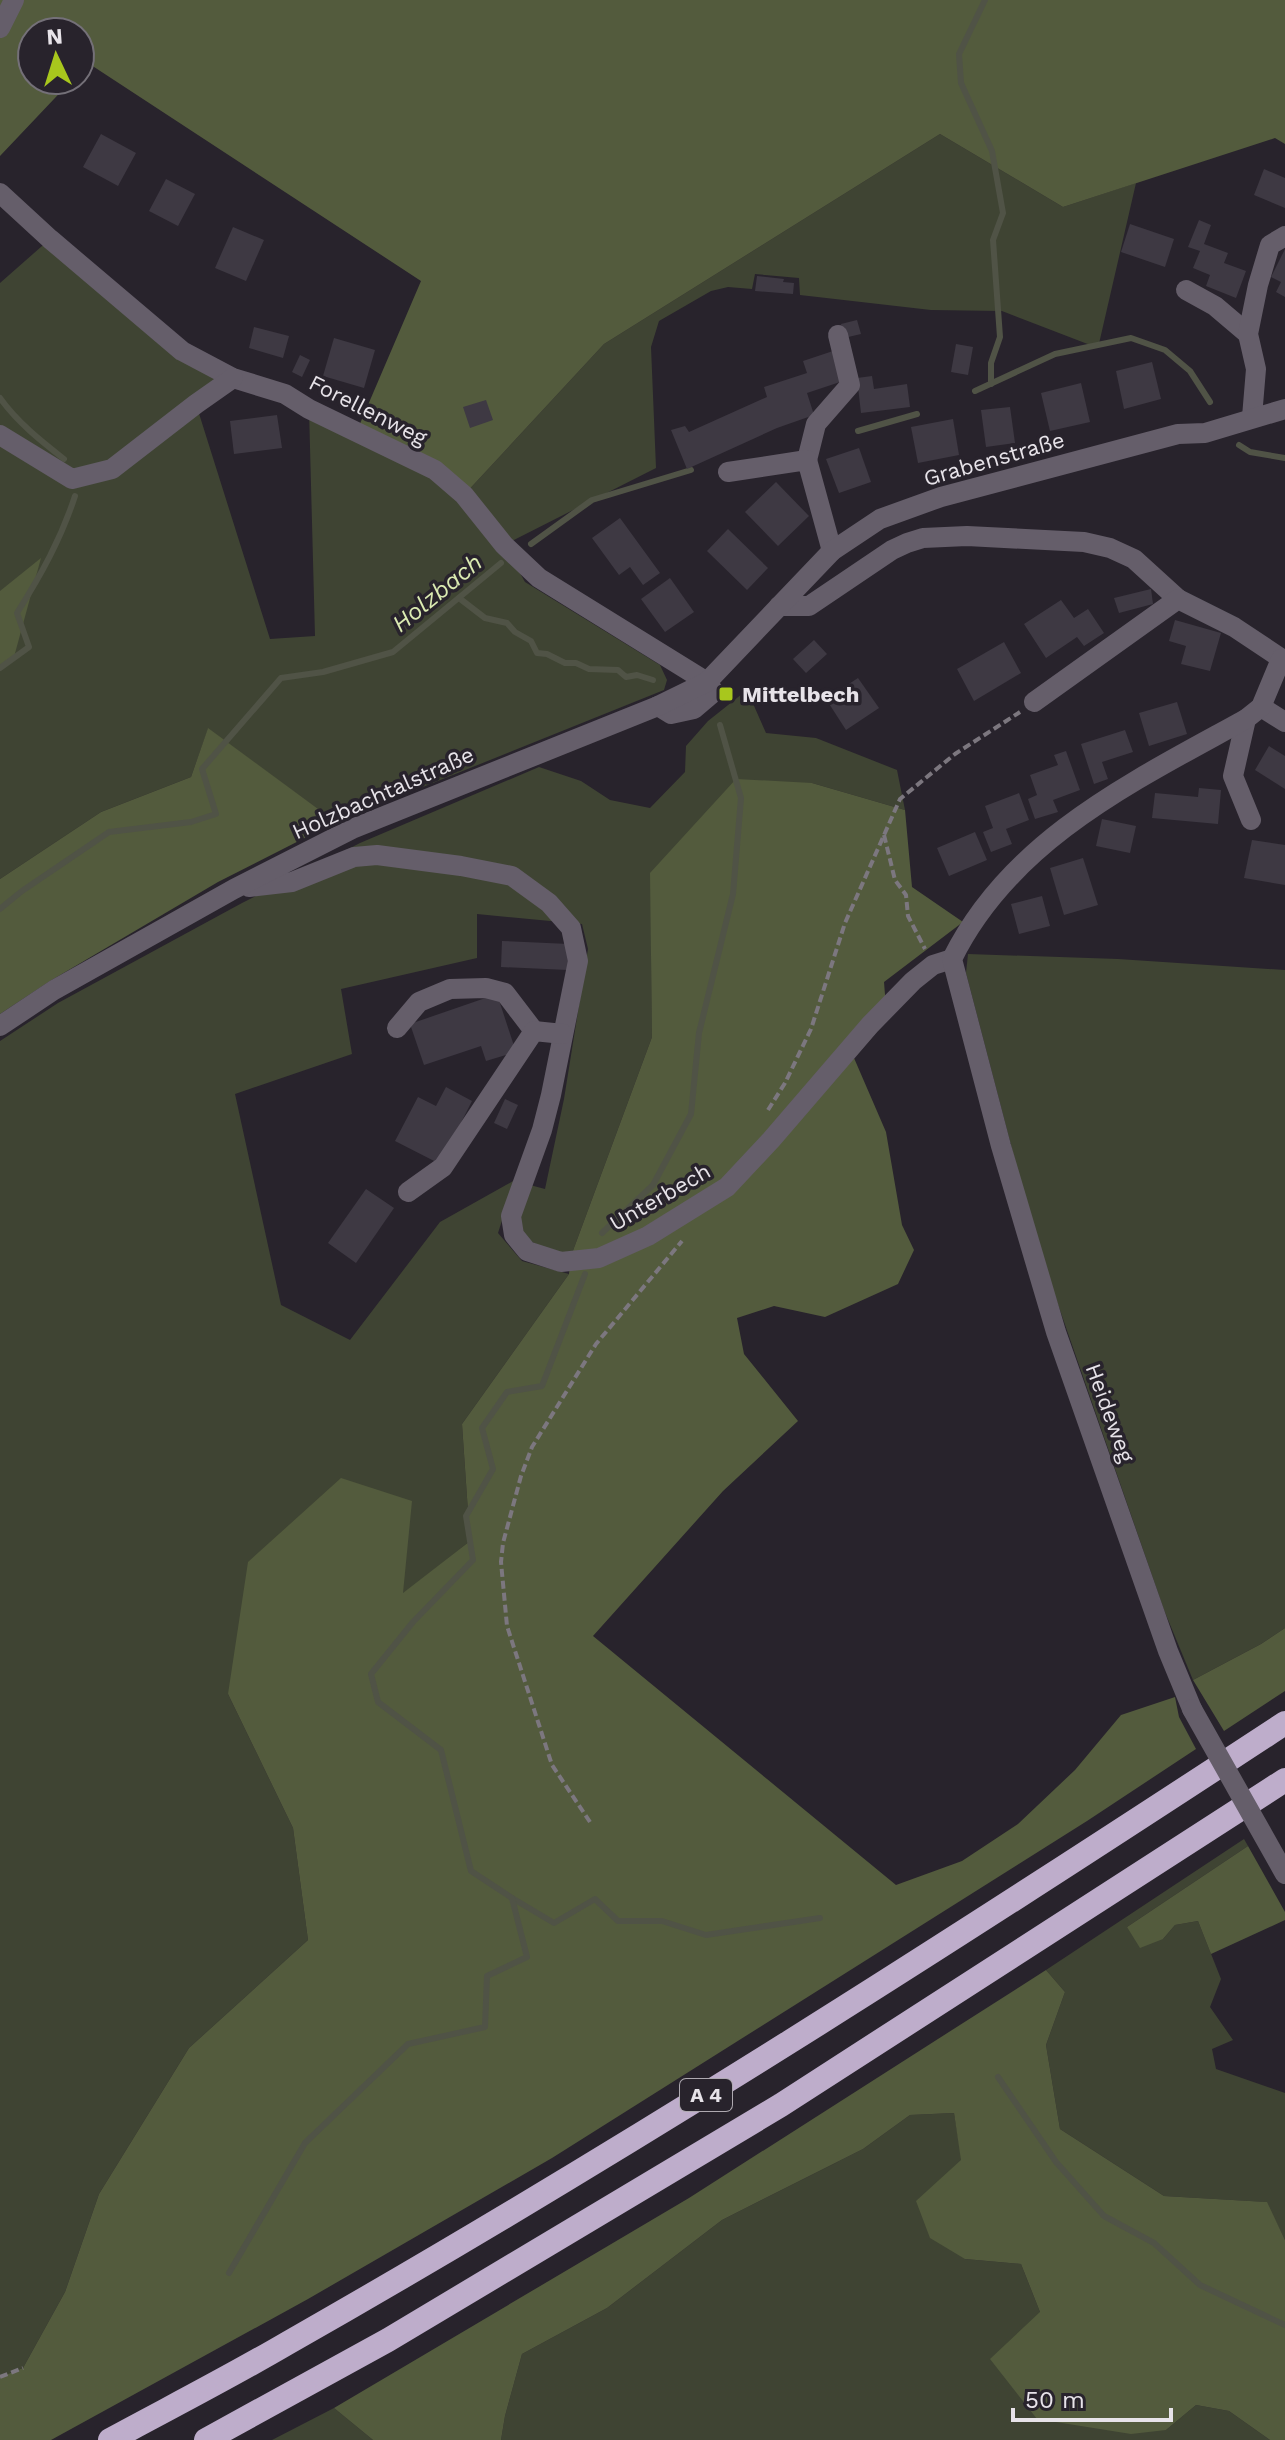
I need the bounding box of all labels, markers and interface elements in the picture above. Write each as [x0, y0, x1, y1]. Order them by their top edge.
north arrow [16, 16, 96, 96]
text: N [46, 24, 64, 50]
street label: Forellenweg [305, 370, 431, 450]
street label: Grabenstraße [921, 427, 1067, 491]
water label: Holzbach [386, 548, 488, 638]
place label: Mittelbech [742, 682, 859, 707]
marker: Mittelbech [717, 685, 735, 703]
street label: Holzbachtalstraße [288, 742, 478, 844]
street label: Unterbech [605, 1158, 715, 1236]
street label: Heideweg [1081, 1360, 1139, 1466]
road number: A 4 [680, 2079, 732, 2111]
scale bar [1013, 2372, 1171, 2422]
text: 50 m [1025, 2386, 1085, 2414]

